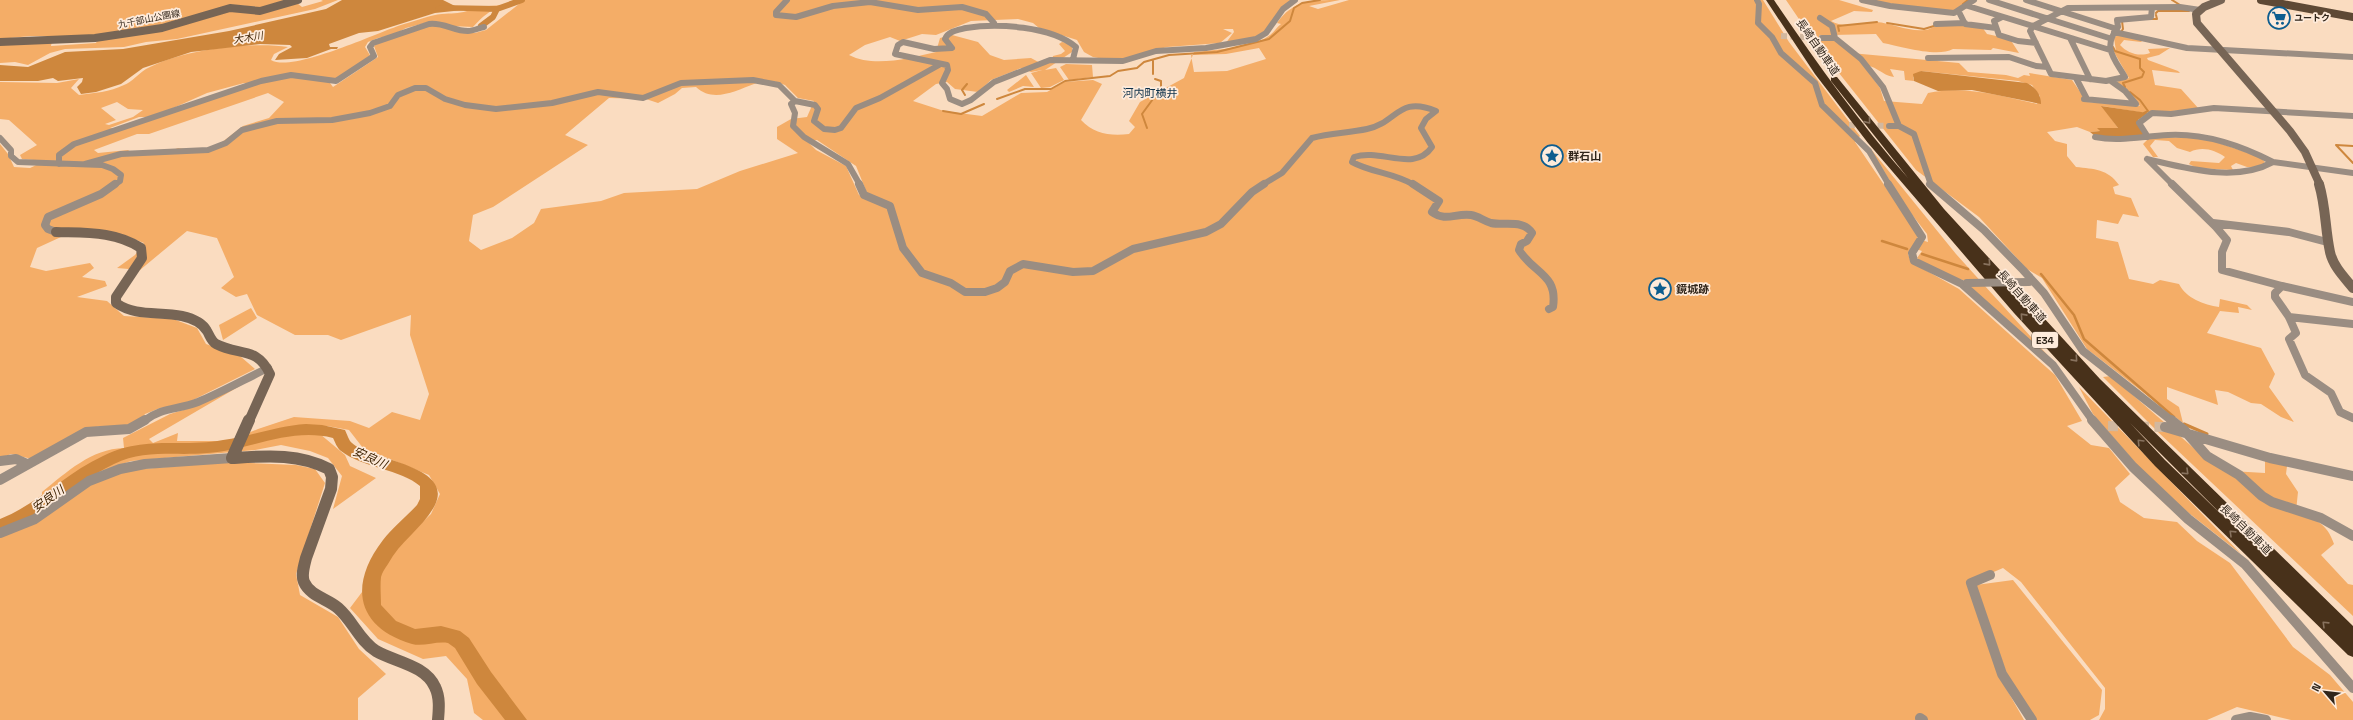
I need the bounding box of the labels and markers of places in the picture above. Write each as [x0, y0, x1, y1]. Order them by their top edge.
supermarket icon: ユートク [2266, 5, 2292, 31]
place label: ユートク [2294, 12, 2330, 24]
place icon: 群石山 [1539, 143, 1565, 169]
place label: 群石山 [1568, 149, 1601, 163]
place icon: 鏡城跡 [1647, 276, 1673, 302]
place label: 鏡城跡 [1676, 282, 1709, 296]

